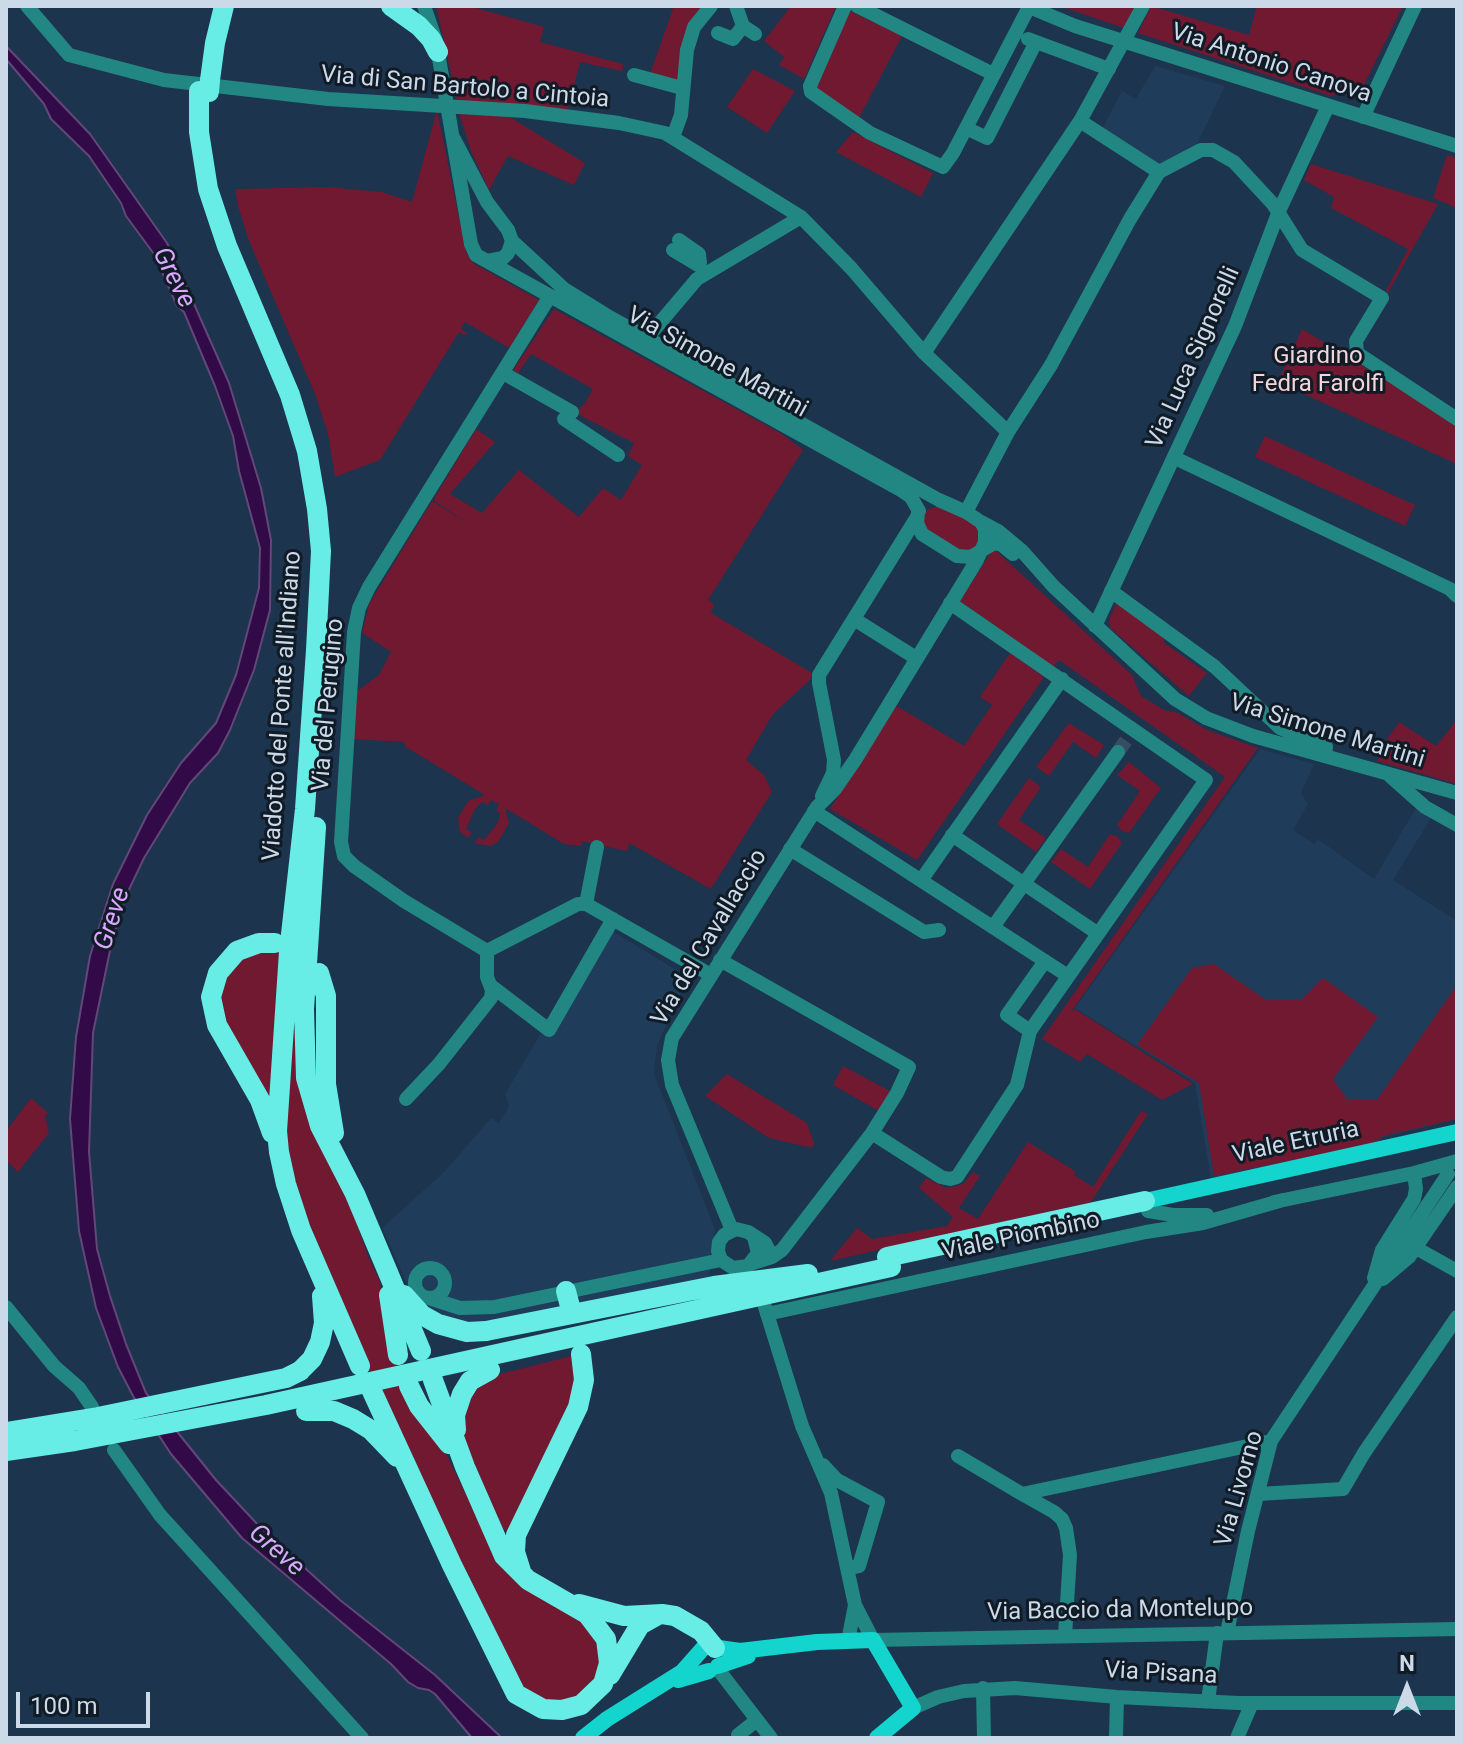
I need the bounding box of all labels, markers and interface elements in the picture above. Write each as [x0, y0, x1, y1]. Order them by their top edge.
street label: Via Antonio Canova [1167, 18, 1375, 110]
street label: Via di San Bartolo a Cintoia [320, 61, 610, 115]
water label: Greve [145, 242, 201, 314]
street label: Via Luca Signorelli [1141, 263, 1247, 453]
street label: Via Simone Martini [622, 301, 812, 425]
park label: Giardino Fedra Farolfi [1252, 343, 1384, 399]
street label: Viadotto del Ponte all'Indiano [258, 550, 308, 862]
street label: Via del Perugino [307, 617, 351, 793]
street label: Via Simone Martini [1226, 689, 1428, 775]
street label: Via del Cavallaccio [646, 845, 774, 1031]
water label: Greve [88, 884, 138, 954]
street label: Viale Etruria [1230, 1116, 1362, 1170]
street label: Viale Piombino [939, 1206, 1103, 1268]
street label: Via Livorno [1210, 1428, 1270, 1550]
water label: Greve [242, 1518, 310, 1584]
street label: Via Baccio da Montelupo [987, 1594, 1253, 1628]
north arrow [1367, 1648, 1447, 1728]
text: N [1399, 1651, 1415, 1676]
street label: Via Pisana [1104, 1657, 1218, 1691]
scale bar [20, 1676, 154, 1726]
text: 100 m [30, 1692, 97, 1720]

